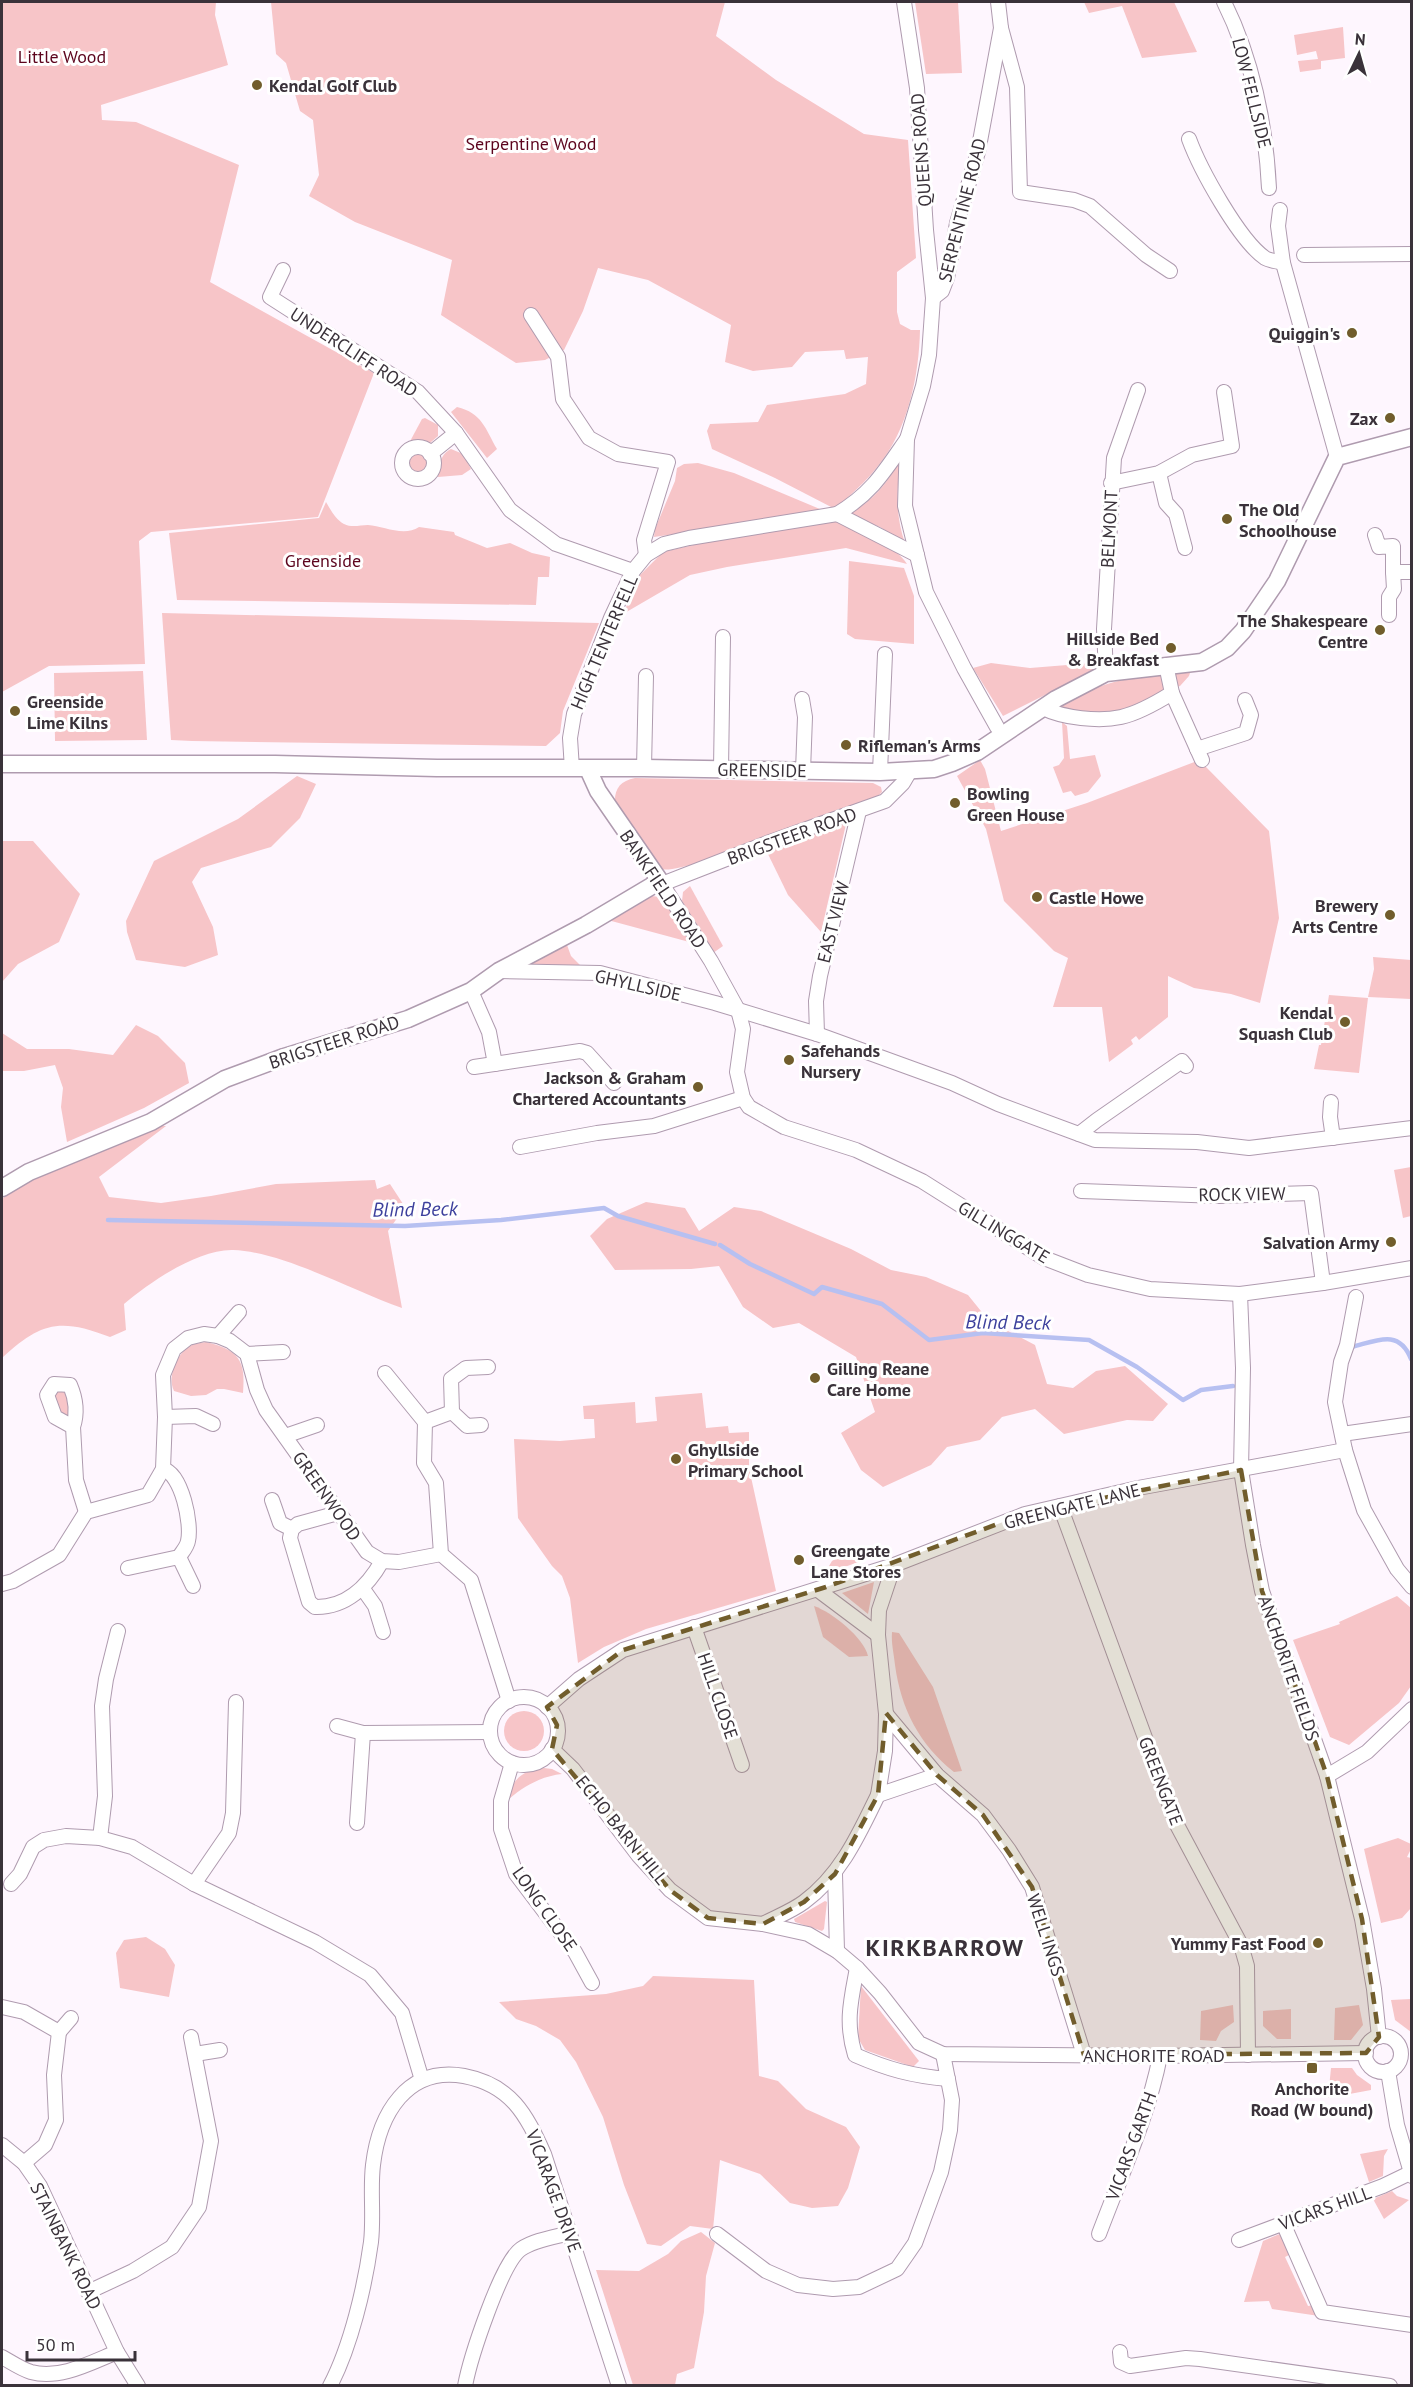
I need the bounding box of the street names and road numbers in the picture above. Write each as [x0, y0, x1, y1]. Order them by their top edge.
street label: LOW FELLSIDE [1227, 35, 1277, 151]
street label: QUEENS ROAD [906, 92, 936, 208]
street label: SERPENTINE ROAD [933, 136, 991, 284]
street label: UNDERCLIFF ROAD [286, 302, 422, 402]
street label: BELMONT [1095, 489, 1123, 569]
street label: HIGH TENTERFELL [565, 571, 643, 713]
street label: GREENSIDE [717, 758, 807, 782]
street label: BRIGSTEER ROAD [724, 802, 860, 870]
street label: BANKFIELD ROAD [615, 825, 711, 953]
street label: EAST VIEW [812, 879, 854, 965]
street label: GHYLLSIDE [593, 964, 683, 1006]
street label: BRIGSTEER ROAD [266, 1010, 402, 1074]
street label: ROCK VIEW [1198, 1182, 1286, 1206]
street label: GILLINGGATE [954, 1196, 1054, 1268]
street label: GREENWOOD [288, 1447, 366, 1545]
street label: GREENGATE LANE [1001, 1478, 1143, 1534]
street label: ANCHORITE FIELDS [1253, 1592, 1325, 1744]
street label: HILL CLOSE [692, 1650, 744, 1742]
street label: GREENGATE [1134, 1733, 1188, 1829]
street label: ECHO BARN HILL [571, 1771, 673, 1889]
street label: LONG CLOSE [507, 1862, 583, 1956]
street label: WELL INGS [1022, 1891, 1070, 1979]
street label: ANCHORITE ROAD [1083, 2044, 1225, 2067]
street label: VICARS GARTH [1100, 2088, 1161, 2204]
street label: VICARAGE DRIVE [521, 2125, 587, 2256]
street label: STAINBANK ROAD [25, 2179, 107, 2313]
street label: VICARS HILL [1275, 2181, 1374, 2236]

